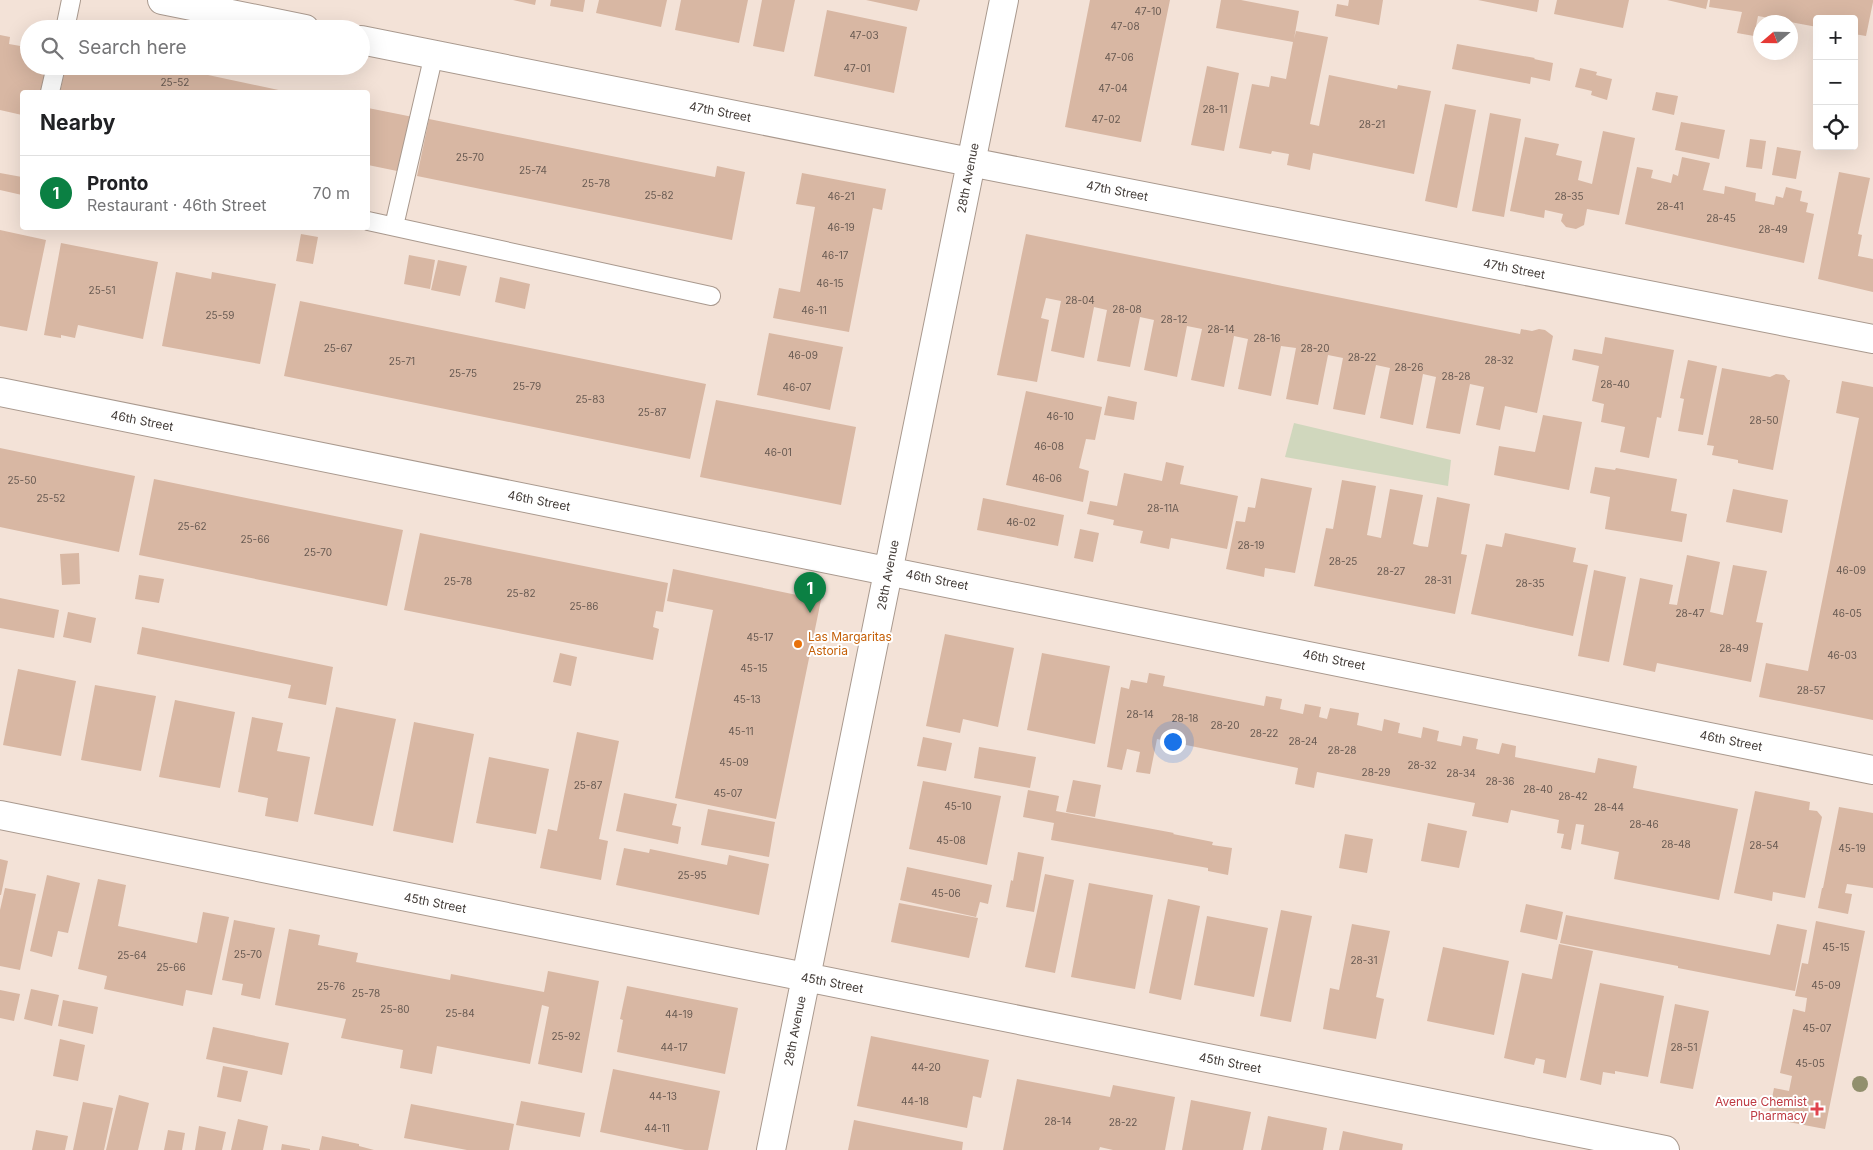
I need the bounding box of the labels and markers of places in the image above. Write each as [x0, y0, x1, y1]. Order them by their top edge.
pin: 1 [794, 572, 826, 613]
place label: Las Margaritas Astoria [808, 629, 892, 658]
marker: Las Margaritas Astoria [792, 638, 804, 650]
place label: Avenue Chemist Pharmacy [1715, 1094, 1807, 1123]
marker: Avenue Chemist Pharmacy [1811, 1103, 1823, 1115]

